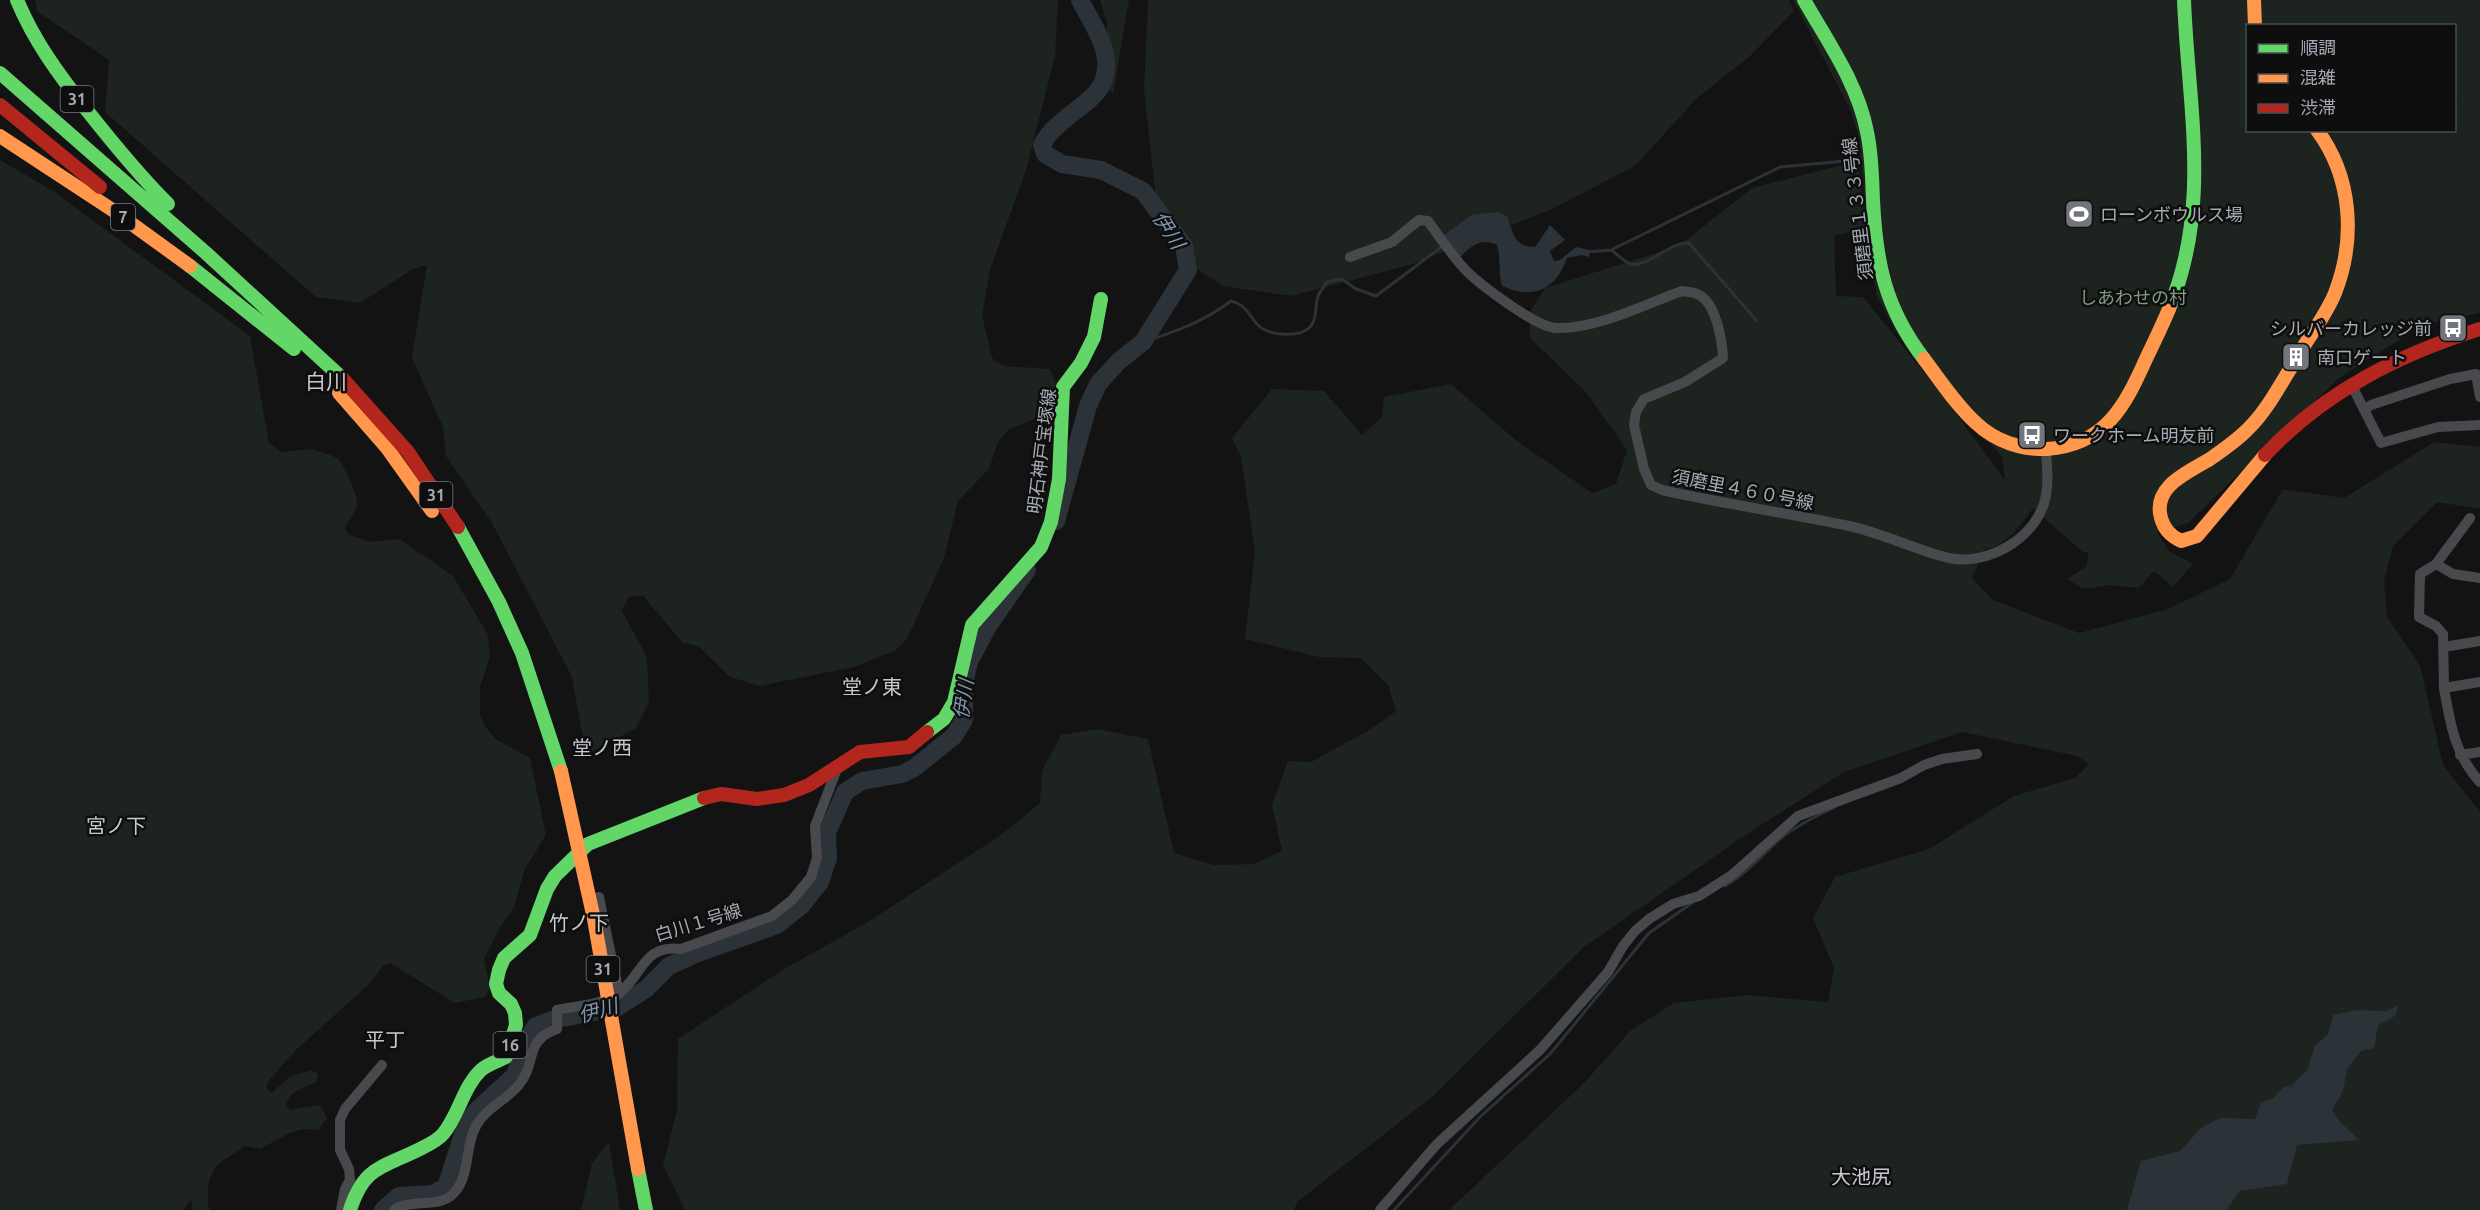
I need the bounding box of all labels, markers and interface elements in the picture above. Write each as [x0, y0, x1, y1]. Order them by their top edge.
legend [2246, 24, 2456, 132]
text: 順調 [2300, 37, 2336, 57]
text: 混雑 [2300, 67, 2336, 87]
road number: 31 [60, 86, 94, 112]
text: 渋滞 [2300, 97, 2336, 117]
street label: 須磨里１３３号線 [1838, 136, 1876, 282]
sports icon: ローンボウルス場 [2063, 198, 2095, 230]
road number: 7 [111, 204, 135, 230]
place label: ローンボウルス場 [2100, 204, 2243, 224]
water label: 伊川 [1148, 207, 1191, 255]
park label: しあわせの村 [2079, 287, 2187, 307]
bus stop icon: シルバーカレッジ前 [2437, 312, 2469, 344]
place label: シルバーカレッジ前 [2270, 318, 2432, 338]
building icon: 南口ゲート [2280, 341, 2312, 373]
place label: 南口ゲート [2317, 347, 2407, 367]
district label: 白川 [305, 369, 347, 393]
street label: 明石神戸宝塚線 [1023, 387, 1059, 515]
bus stop icon: ワークホーム明友前 [2016, 419, 2048, 451]
place label: ワークホーム明友前 [2053, 425, 2214, 445]
street label: 須磨里４６０号線 [1670, 465, 1816, 513]
road number: 31 [420, 482, 452, 508]
district label: 堂ノ東 [842, 675, 902, 698]
water label: 伊川 [949, 676, 977, 720]
district label: 堂ノ西 [572, 736, 632, 759]
district label: 宮ノ下 [86, 814, 146, 837]
street label: 白川１号線 [652, 899, 744, 945]
district label: 竹ノ下 [549, 911, 609, 934]
road number: 31 [586, 956, 620, 982]
water label: 伊川 [576, 993, 622, 1027]
district label: 平丁 [365, 1028, 405, 1051]
road number: 16 [494, 1032, 526, 1058]
district label: 大池尻 [1831, 1165, 1891, 1188]

